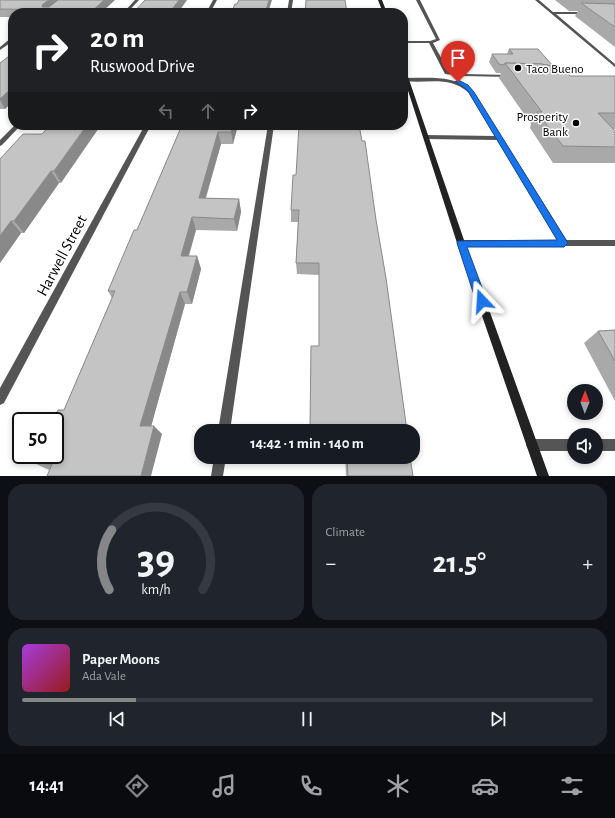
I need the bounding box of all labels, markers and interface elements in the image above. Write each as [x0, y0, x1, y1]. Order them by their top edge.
icon: right [24, 24, 76, 76]
text: 20 m [90, 25, 145, 53]
pin [441, 41, 475, 82]
icon: arrive [447, 47, 469, 69]
text: Ruswood Drive [90, 58, 195, 76]
marker: Taco Bueno [513, 63, 523, 73]
place label: Taco Bueno [526, 63, 584, 76]
icon: left [155, 100, 177, 122]
icon: ahead [197, 100, 219, 122]
icon: right [239, 100, 261, 122]
place label: Prosperity Bank [516, 111, 568, 139]
marker: Prosperity Bank [571, 118, 581, 128]
street label: Harwell Street [34, 212, 90, 299]
position arrow [461, 280, 503, 322]
north arrow [567, 384, 603, 420]
map controls [567, 384, 603, 464]
speed limit sign: 50 [12, 412, 64, 464]
button: sound [567, 428, 603, 464]
text: 14:42 · 1 min · 140 m [250, 436, 364, 451]
text: Climate [326, 526, 365, 539]
text: 39 [137, 540, 175, 581]
text: 21.5° [432, 548, 486, 578]
text: − [326, 552, 336, 574]
text: + [582, 552, 593, 574]
text: km/h [141, 583, 170, 597]
text: Paper Moons [82, 652, 160, 667]
text: Ada Vale [82, 670, 126, 683]
icon: previous [106, 708, 128, 730]
icon: pause [296, 708, 318, 730]
icon: next [487, 708, 509, 730]
icon: directions [123, 772, 151, 800]
icon: music [210, 772, 238, 800]
icon: phone [297, 772, 325, 800]
icon: climate [384, 772, 412, 800]
icon: car [471, 772, 499, 800]
icon: filters [558, 772, 586, 800]
text: 14:41 [29, 777, 65, 795]

